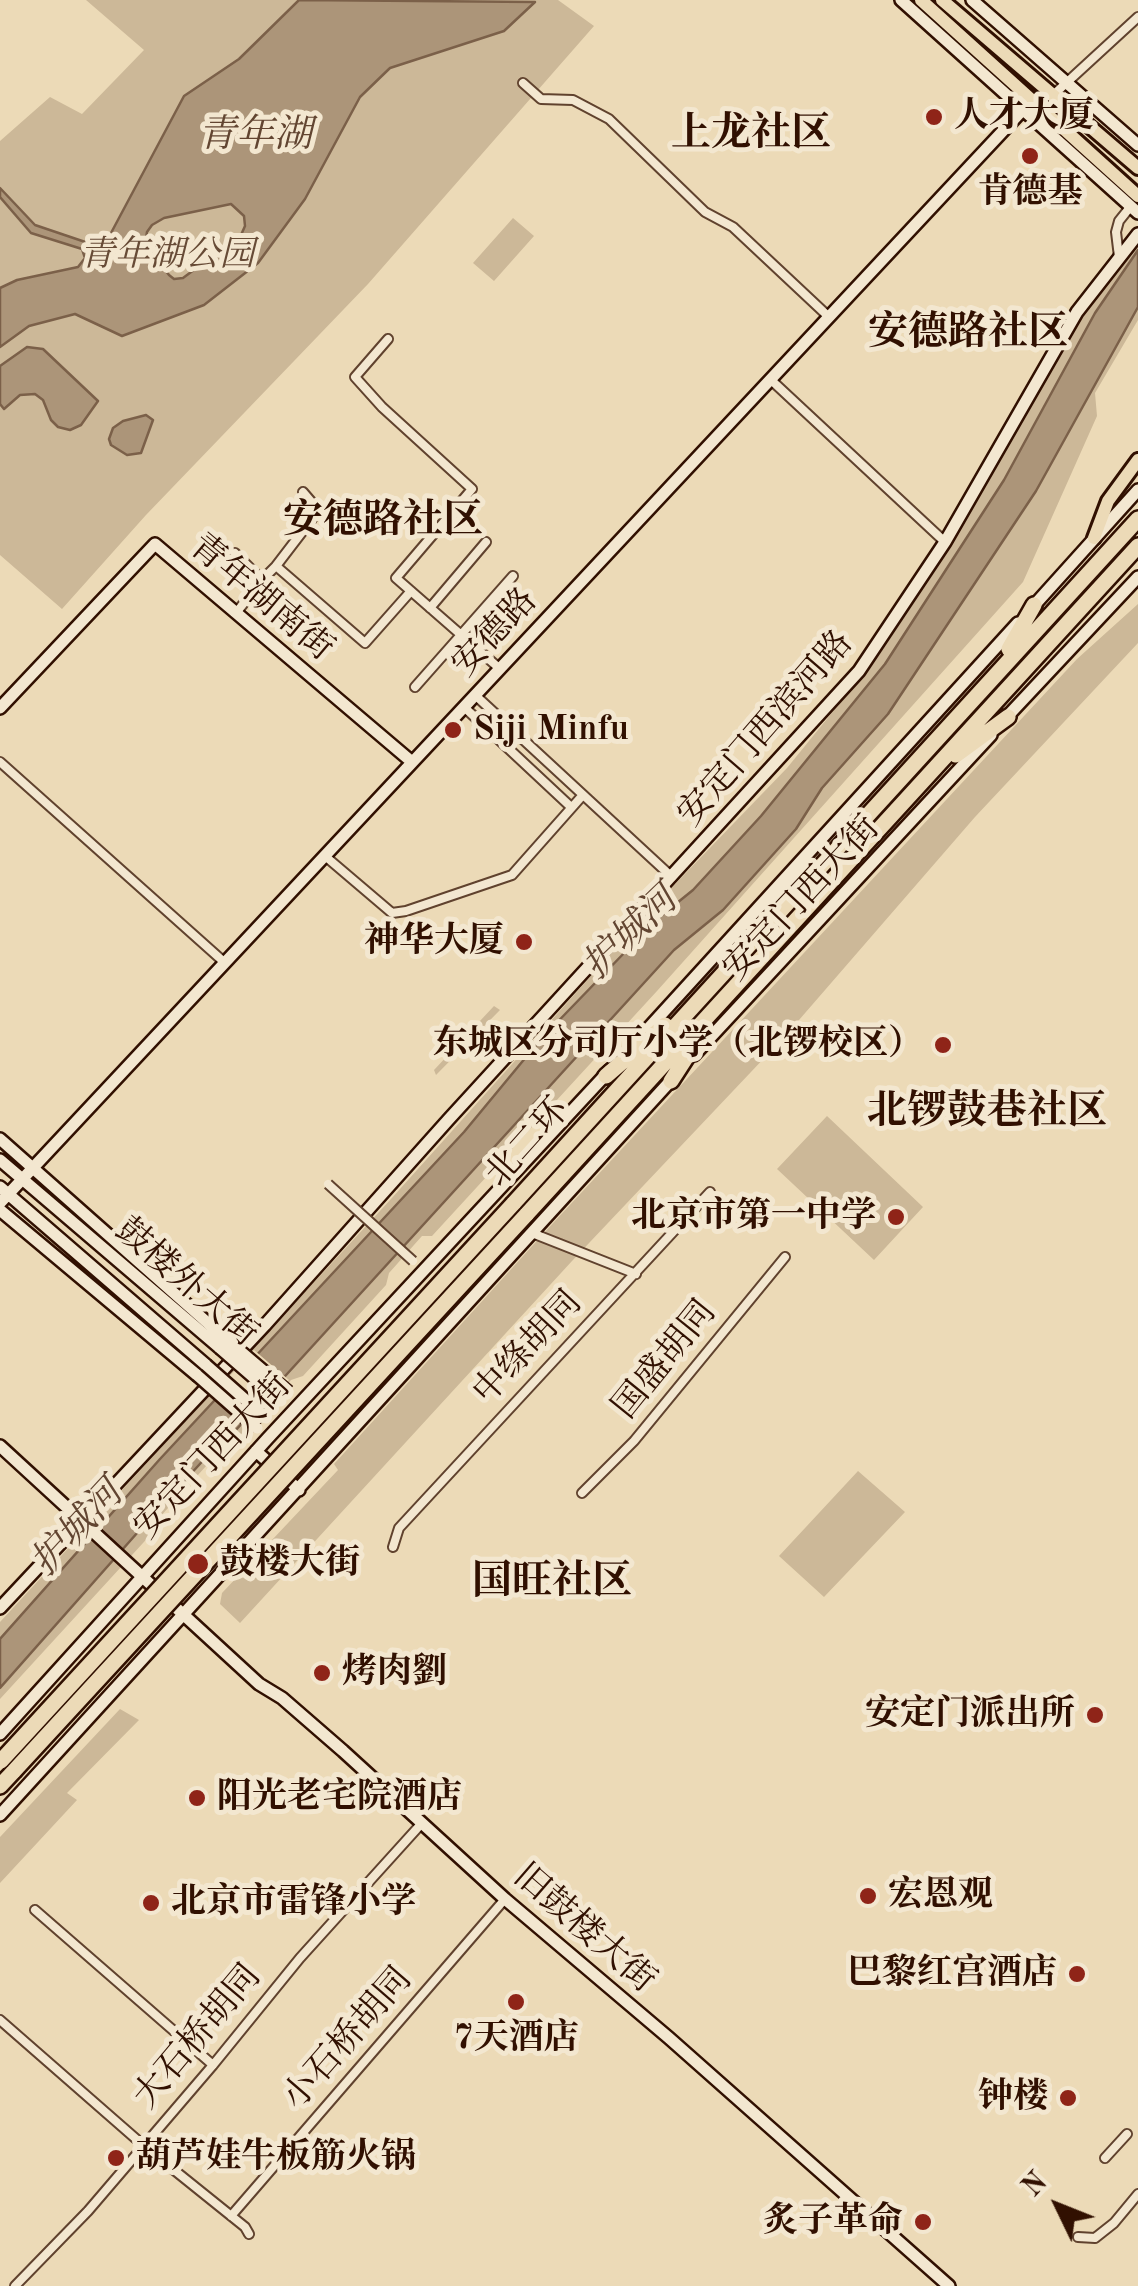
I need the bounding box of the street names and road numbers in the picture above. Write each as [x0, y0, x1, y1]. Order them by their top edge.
street label: 青年湖南街 [180, 526, 342, 670]
street label: 安德路 [444, 580, 546, 686]
street label: 安定门西滨河路 [670, 623, 862, 835]
street label: 安定门西大街 [715, 808, 889, 990]
street label: 北二环 [477, 1090, 579, 1196]
street label: 鼓楼外大街 [106, 1210, 266, 1356]
street label: 中绦胡同 [465, 1282, 591, 1414]
street label: 国盛胡同 [605, 1292, 725, 1428]
street label: 安定门西大街 [126, 1366, 300, 1548]
street label: 旧鼓楼大街 [504, 1856, 664, 2002]
street label: 大石桥胡同 [126, 1956, 270, 2118]
street label: 小石桥胡同 [275, 1959, 421, 2119]

